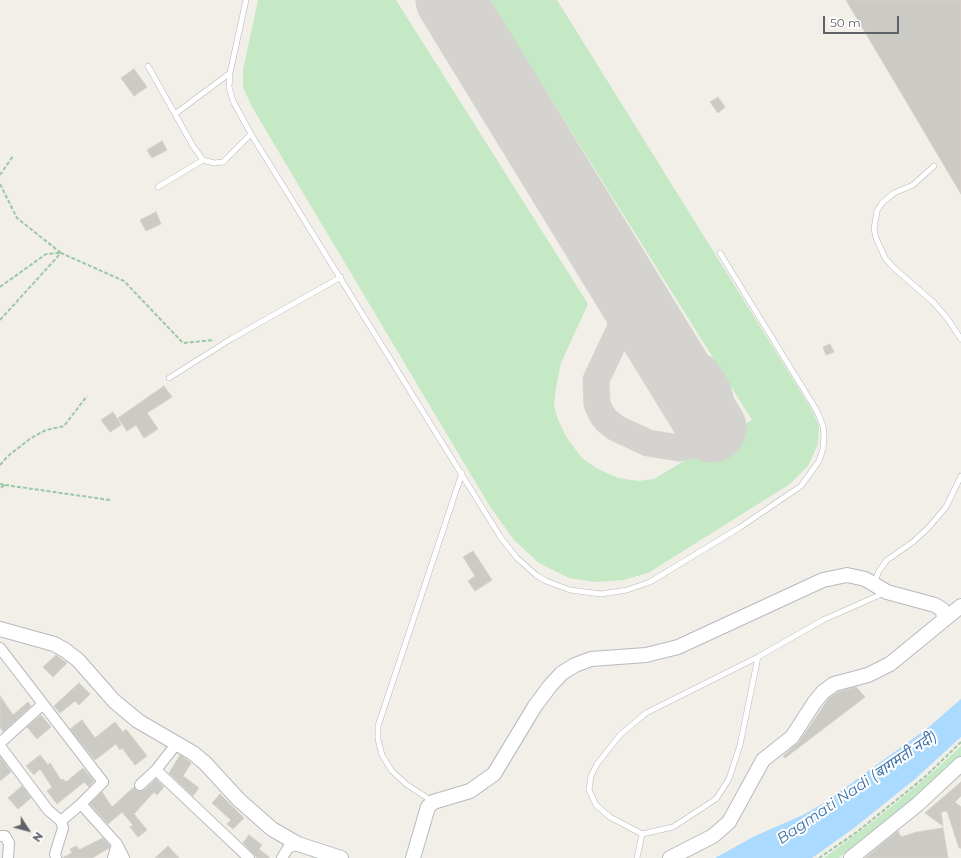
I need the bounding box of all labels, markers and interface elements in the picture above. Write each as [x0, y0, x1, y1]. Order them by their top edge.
scale bar [825, 8, 901, 34]
text: 50 m [830, 15, 861, 30]
water label: Bagmati Nadi (बागमती नदी) [774, 728, 940, 848]
north arrow [8, 810, 48, 850]
text: N [29, 829, 46, 845]

